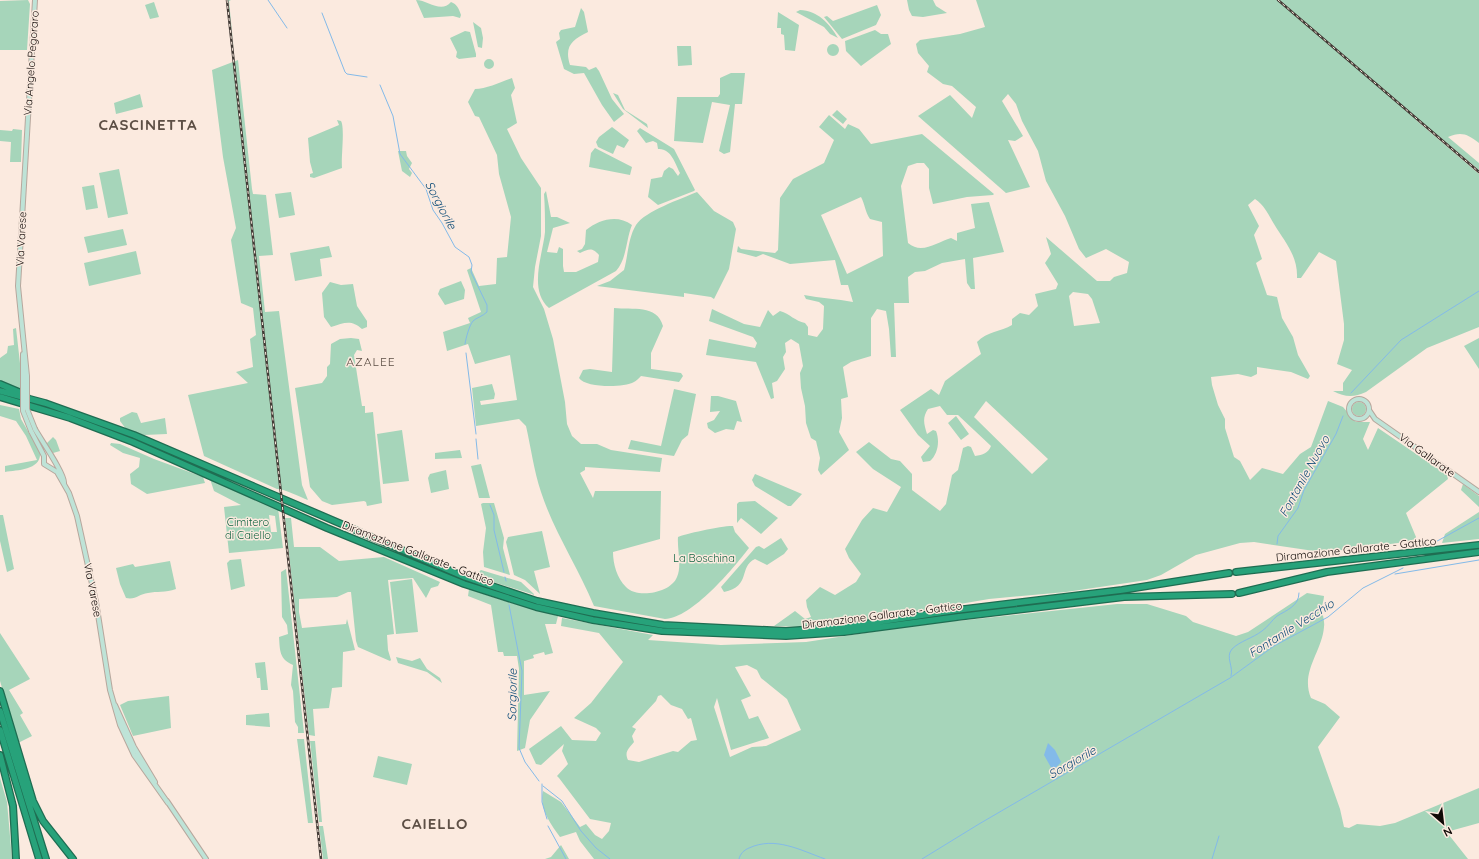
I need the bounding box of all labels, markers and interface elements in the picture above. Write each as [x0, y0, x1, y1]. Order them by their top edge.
street label: Via Angelo Pegoraro [20, 10, 42, 116]
district label: CASCINETTA [98, 115, 198, 134]
water label: Sorgiorile [422, 178, 460, 233]
street label: Via Varese [13, 211, 29, 267]
district label: AZALEE [346, 354, 396, 369]
street label: Via Gallarate [1396, 430, 1458, 480]
water label: Fontanile Nuovo [1275, 432, 1333, 519]
park label: Cimitero di Caiello [225, 515, 271, 542]
street label: Diramazione Gallarate - Gattico [340, 518, 496, 589]
street label: Diramazione Gallarate - Gattico [1275, 534, 1437, 564]
park label: La Boschina [673, 551, 735, 565]
street label: Via Varese [81, 562, 105, 618]
water label: Fontanile Vecchio [1246, 595, 1337, 660]
street label: Diramazione Gallarate - Gattico [801, 598, 963, 632]
water label: Sorgiorile [504, 667, 520, 721]
water label: Sorgiorile [1046, 742, 1099, 782]
north arrow [1423, 803, 1463, 843]
district label: CAIELLO [402, 814, 468, 833]
text: N [1441, 824, 1455, 840]

